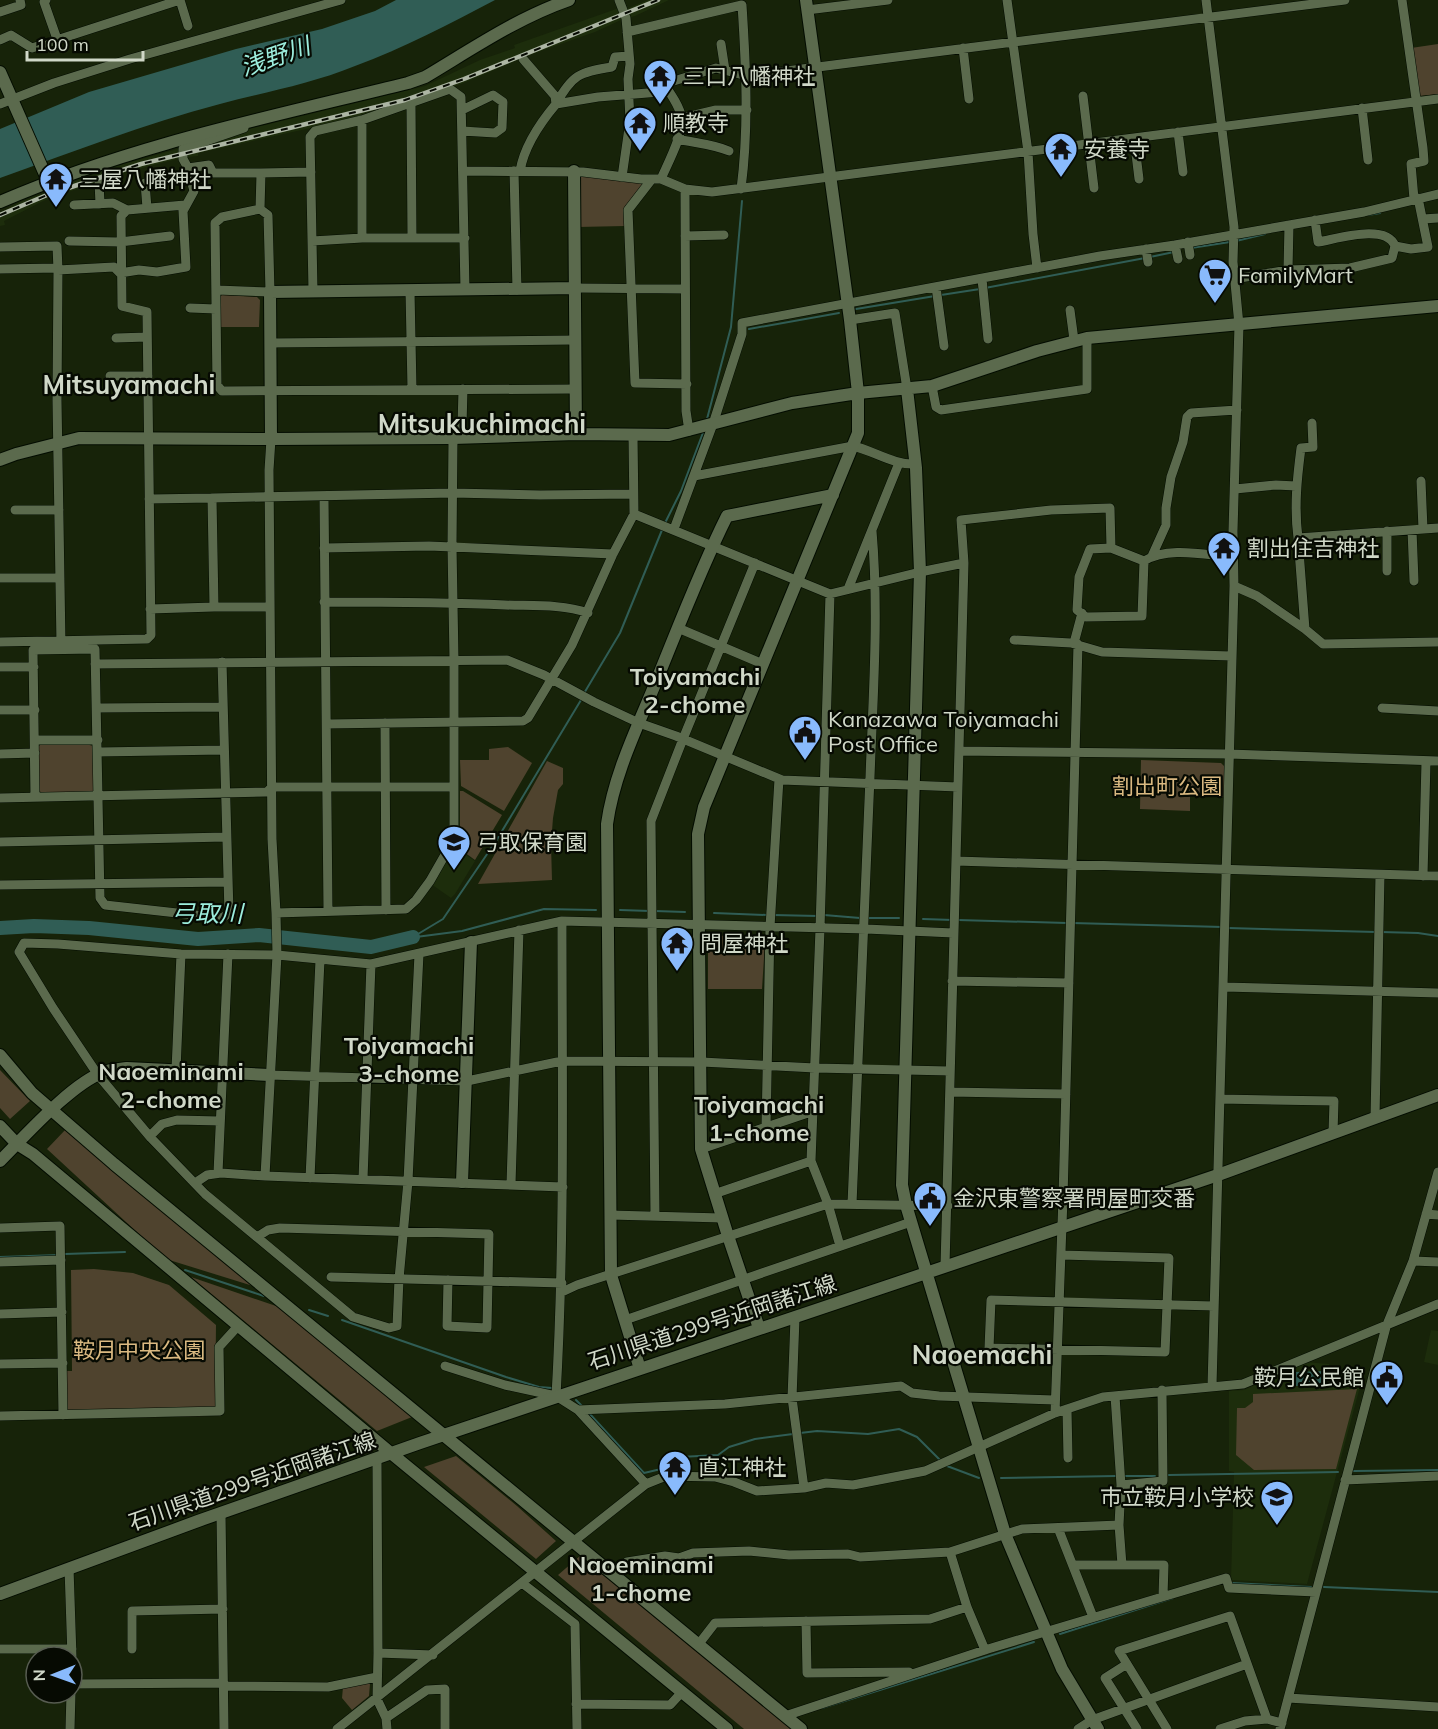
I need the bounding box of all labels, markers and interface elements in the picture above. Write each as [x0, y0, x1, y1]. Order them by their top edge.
scale bar [27, 24, 142, 62]
water label: 浅野川 [236, 29, 317, 82]
text: 100 m [36, 33, 89, 56]
temple icon: 三口八幡神社 [642, 58, 678, 105]
place label: 三口八幡神社 [683, 62, 815, 90]
temple icon: 順教寺 [622, 105, 658, 152]
place label: 順教寺 [663, 109, 729, 137]
temple icon: 安養寺 [1043, 131, 1079, 178]
place label: 安養寺 [1084, 135, 1150, 163]
temple icon: 三屋八幡神社 [38, 161, 74, 208]
place label: 三屋八幡神社 [79, 165, 211, 193]
supermarket icon: FamilyMart [1197, 257, 1233, 304]
place label: FamilyMart [1238, 261, 1353, 289]
district label: Mitsuyamachi [43, 368, 215, 401]
district label: Mitsukuchimachi [378, 407, 586, 440]
temple icon: 割出住吉神社 [1206, 530, 1242, 577]
place label: 割出住吉神社 [1247, 534, 1379, 562]
district label: Toiyamachi 2-chome [630, 661, 760, 719]
place label: Kanazawa Toiyamachi Post Office [828, 705, 1059, 758]
public building icon: Kanazawa Toiyamachi Post Office [787, 714, 823, 761]
park label: 割出町公園 [1112, 772, 1222, 800]
school or university icon: 弓取保育園 [436, 824, 472, 871]
place label: 弓取保育園 [477, 828, 587, 856]
water label: 弓取川 [171, 898, 246, 928]
temple icon: 問屋神社 [659, 925, 695, 972]
place label: 問屋神社 [700, 929, 788, 957]
district label: Toiyamachi 3-chome [344, 1030, 474, 1088]
district label: Naoeminami 2-chome [98, 1056, 244, 1114]
district label: Toiyamachi 1-chome [694, 1089, 824, 1147]
public building icon: 金沢東警察署問屋町交番 [912, 1180, 948, 1227]
place label: 金沢東警察署問屋町交番 [953, 1184, 1195, 1212]
street label: 石川県道299号近岡諸江線 [584, 1269, 840, 1375]
park label: 鞍月中央公園 [73, 1336, 205, 1364]
district label: Naoemachi [912, 1338, 1052, 1371]
public building icon: 鞍月公民館 [1369, 1359, 1405, 1406]
place label: 鞍月公民館 [1254, 1363, 1364, 1391]
street label: 石川県道299号近岡諸江線 [125, 1426, 379, 1536]
temple icon: 直江神社 [657, 1449, 693, 1496]
place label: 直江神社 [698, 1453, 786, 1481]
school or university icon: 市立鞍月小学校 [1259, 1479, 1295, 1526]
place label: 市立鞍月小学校 [1100, 1483, 1254, 1511]
district label: Naoeminami 1-chome [568, 1549, 714, 1607]
north arrow [24, 1645, 84, 1705]
text: N [29, 1669, 49, 1681]

